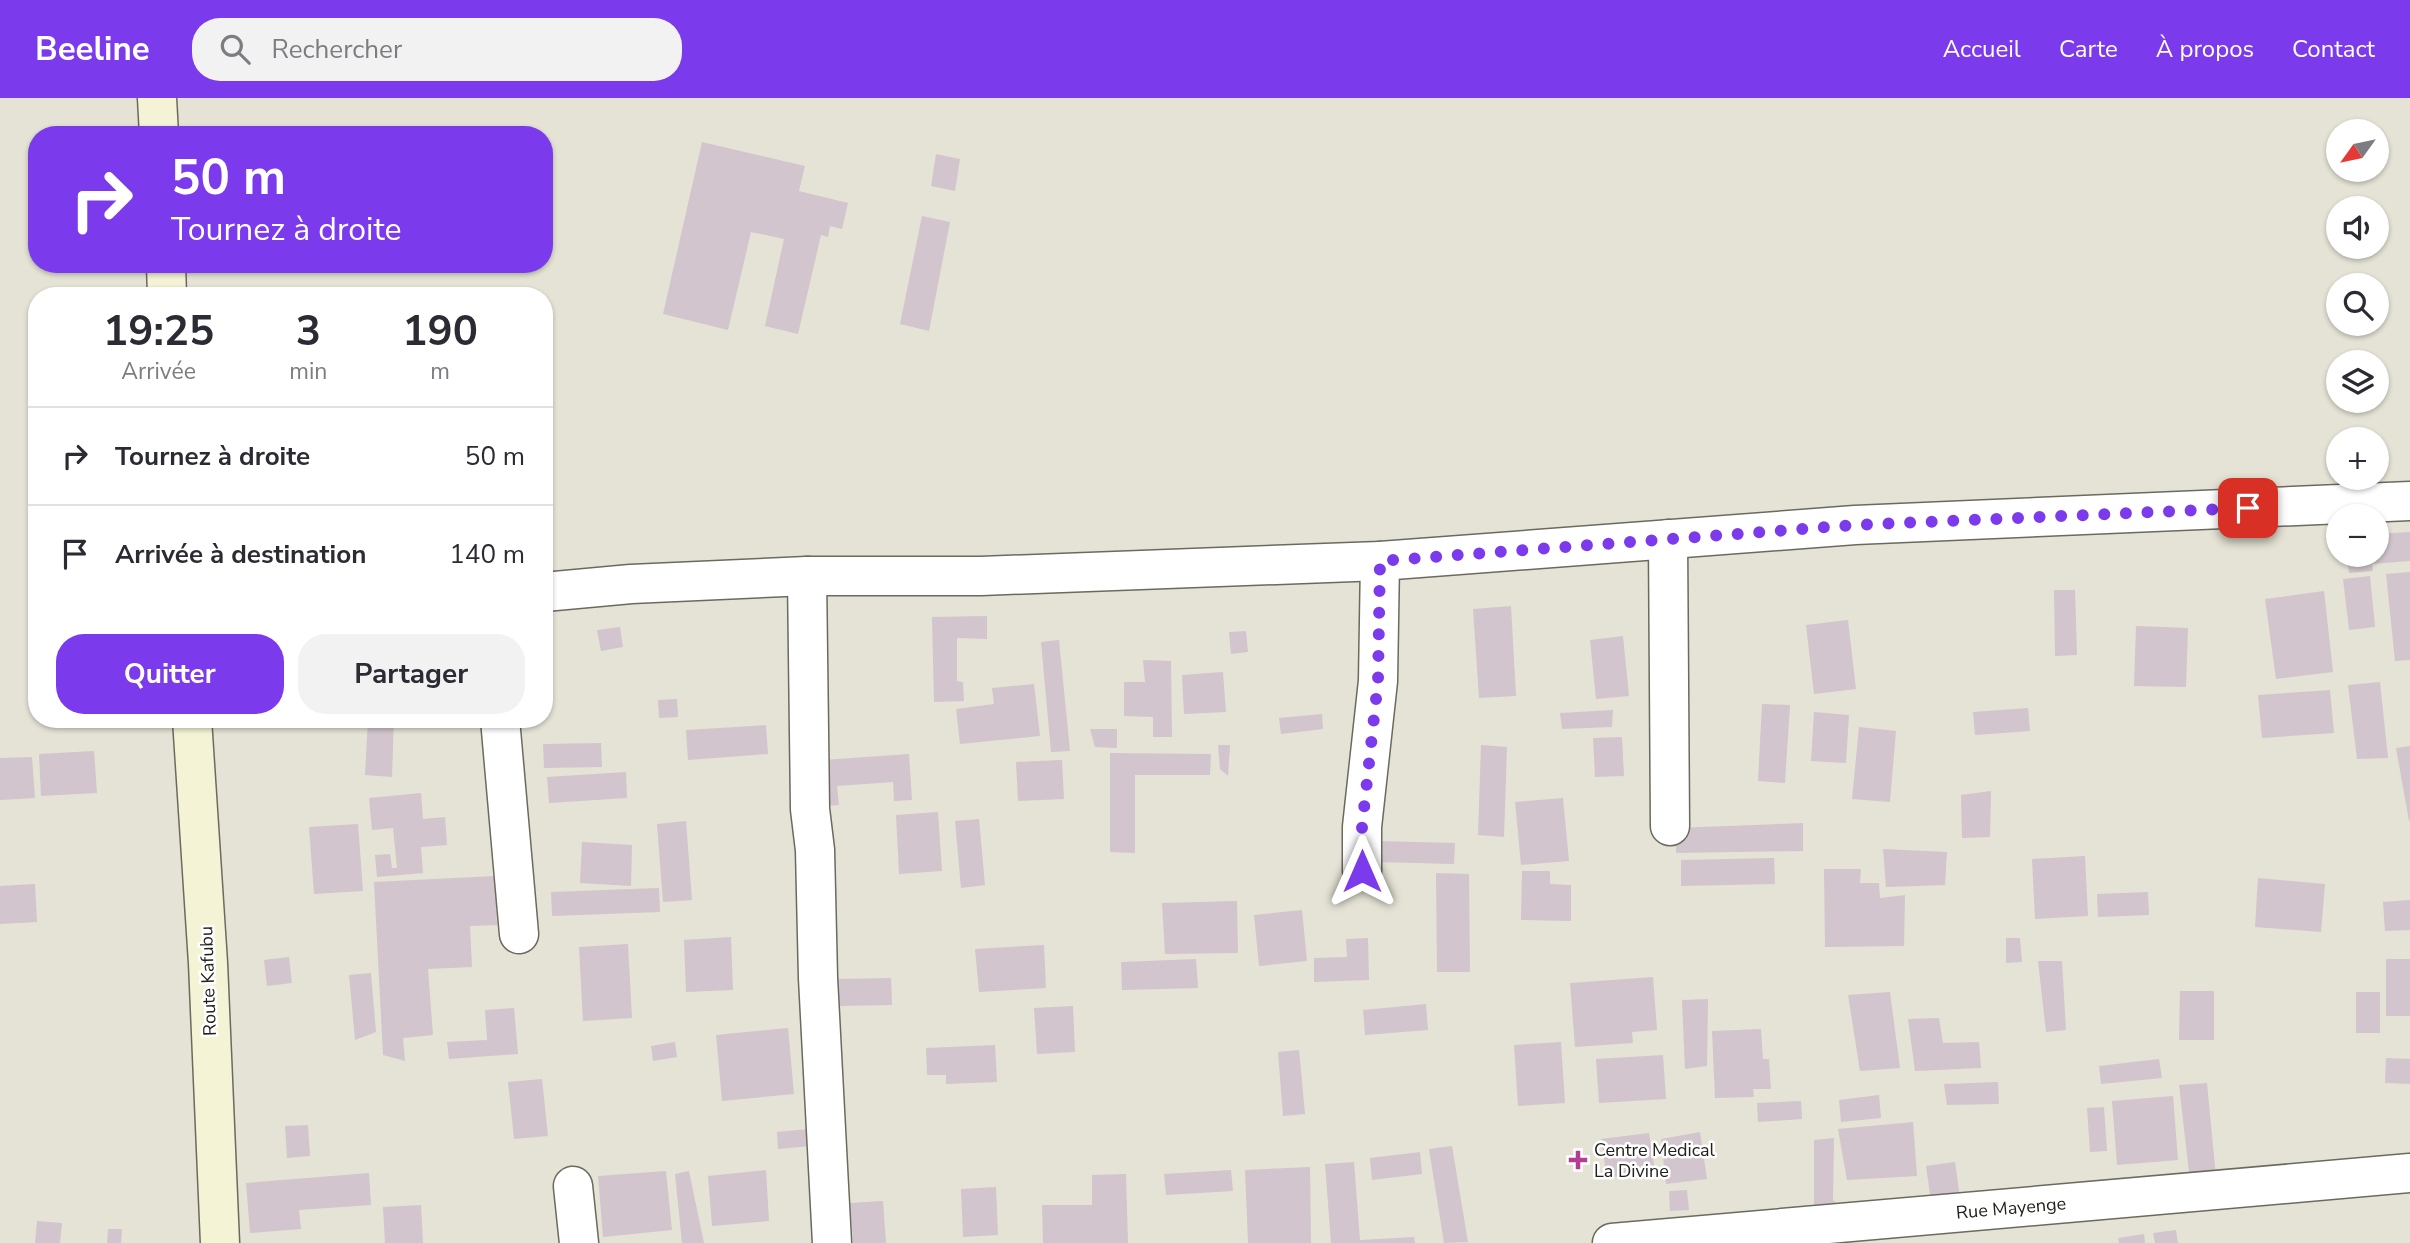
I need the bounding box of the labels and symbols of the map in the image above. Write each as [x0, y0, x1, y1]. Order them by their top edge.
north arrow [2326, 119, 2389, 182]
pin [2218, 478, 2278, 538]
position arrow [1325, 834, 1399, 908]
street label: Route Kafubu [194, 926, 222, 1036]
place label: Centre Medical La Divine [1594, 1138, 1716, 1183]
marker: Centre Medical La Divine [1568, 1150, 1588, 1170]
street label: Rue Mayenge [1955, 1191, 2067, 1225]

